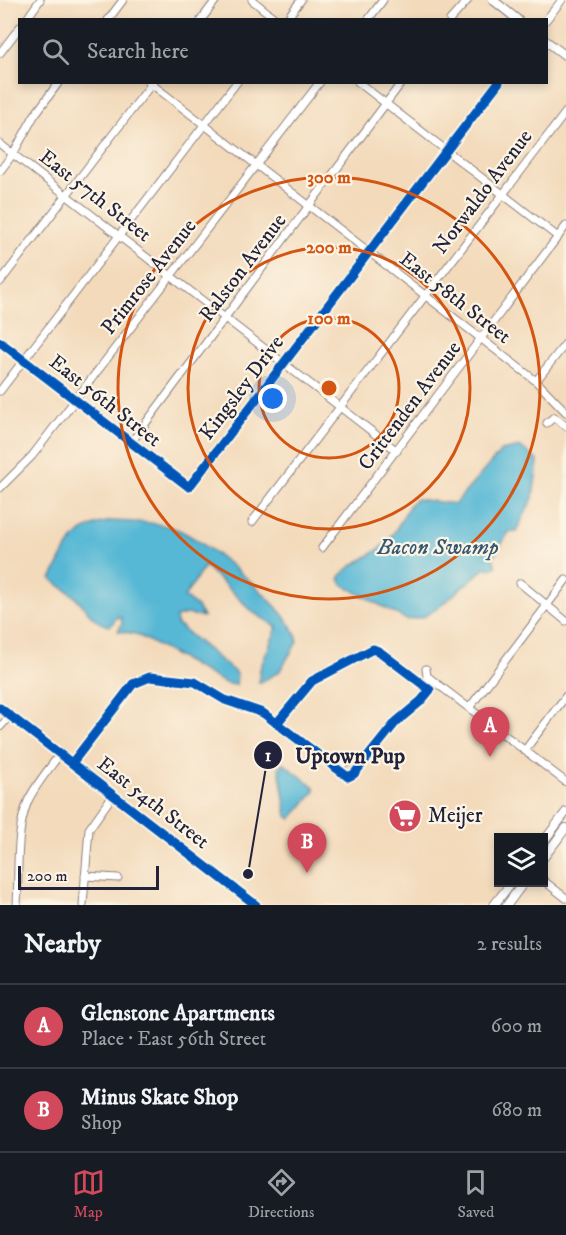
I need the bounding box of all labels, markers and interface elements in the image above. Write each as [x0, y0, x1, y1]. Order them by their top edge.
search box [18, 18, 548, 84]
icon: search [39, 35, 72, 68]
text: Search here [87, 38, 189, 65]
street label: Norwaldo Avenue [428, 124, 539, 259]
street label: East 57th Street [34, 144, 157, 248]
text: 300 m [307, 167, 351, 189]
street label: Ralston Avenue [194, 208, 292, 327]
street label: Primrose Avenue [96, 214, 203, 340]
text: 200 m [306, 237, 352, 259]
street label: East 58th Street [394, 246, 516, 350]
text: 100 m [307, 308, 351, 330]
street label: Kingsley Drive [194, 330, 290, 446]
street label: Crittenden Avenue [353, 336, 467, 476]
street label: East 56th Street [44, 349, 167, 453]
centre of rings [319, 378, 339, 398]
your location [258, 384, 287, 413]
water label: Bacon Swamp [376, 534, 499, 561]
pin: A [470, 708, 510, 757]
callout: Uptown Pup [253, 735, 417, 775]
text: Uptown Pup [295, 743, 405, 770]
text: 1 [265, 745, 272, 767]
street label: East 54th Street [92, 751, 215, 855]
supermarket icon: Meijer [387, 798, 423, 834]
place label: Meijer [428, 803, 483, 829]
pin: B [288, 824, 326, 873]
map controls [494, 833, 548, 887]
button: layers [494, 833, 548, 887]
scale bar [18, 863, 159, 890]
text: 200 m [27, 866, 68, 886]
text: Nearby [24, 928, 101, 961]
text: 2 results [477, 932, 542, 957]
text: Glenstone Apartments [81, 1000, 275, 1027]
text: A [37, 1014, 50, 1039]
text: 600 m [491, 1014, 542, 1039]
text: Place · East 56th Street [81, 1027, 266, 1052]
text: Minus Skate Shop [81, 1084, 238, 1111]
text: B [37, 1098, 50, 1123]
text: 680 m [492, 1098, 542, 1123]
text: Shop [81, 1111, 122, 1136]
tab: Map [72, 1166, 105, 1222]
tab: Directions [248, 1166, 314, 1222]
tab: Saved [458, 1166, 494, 1222]

